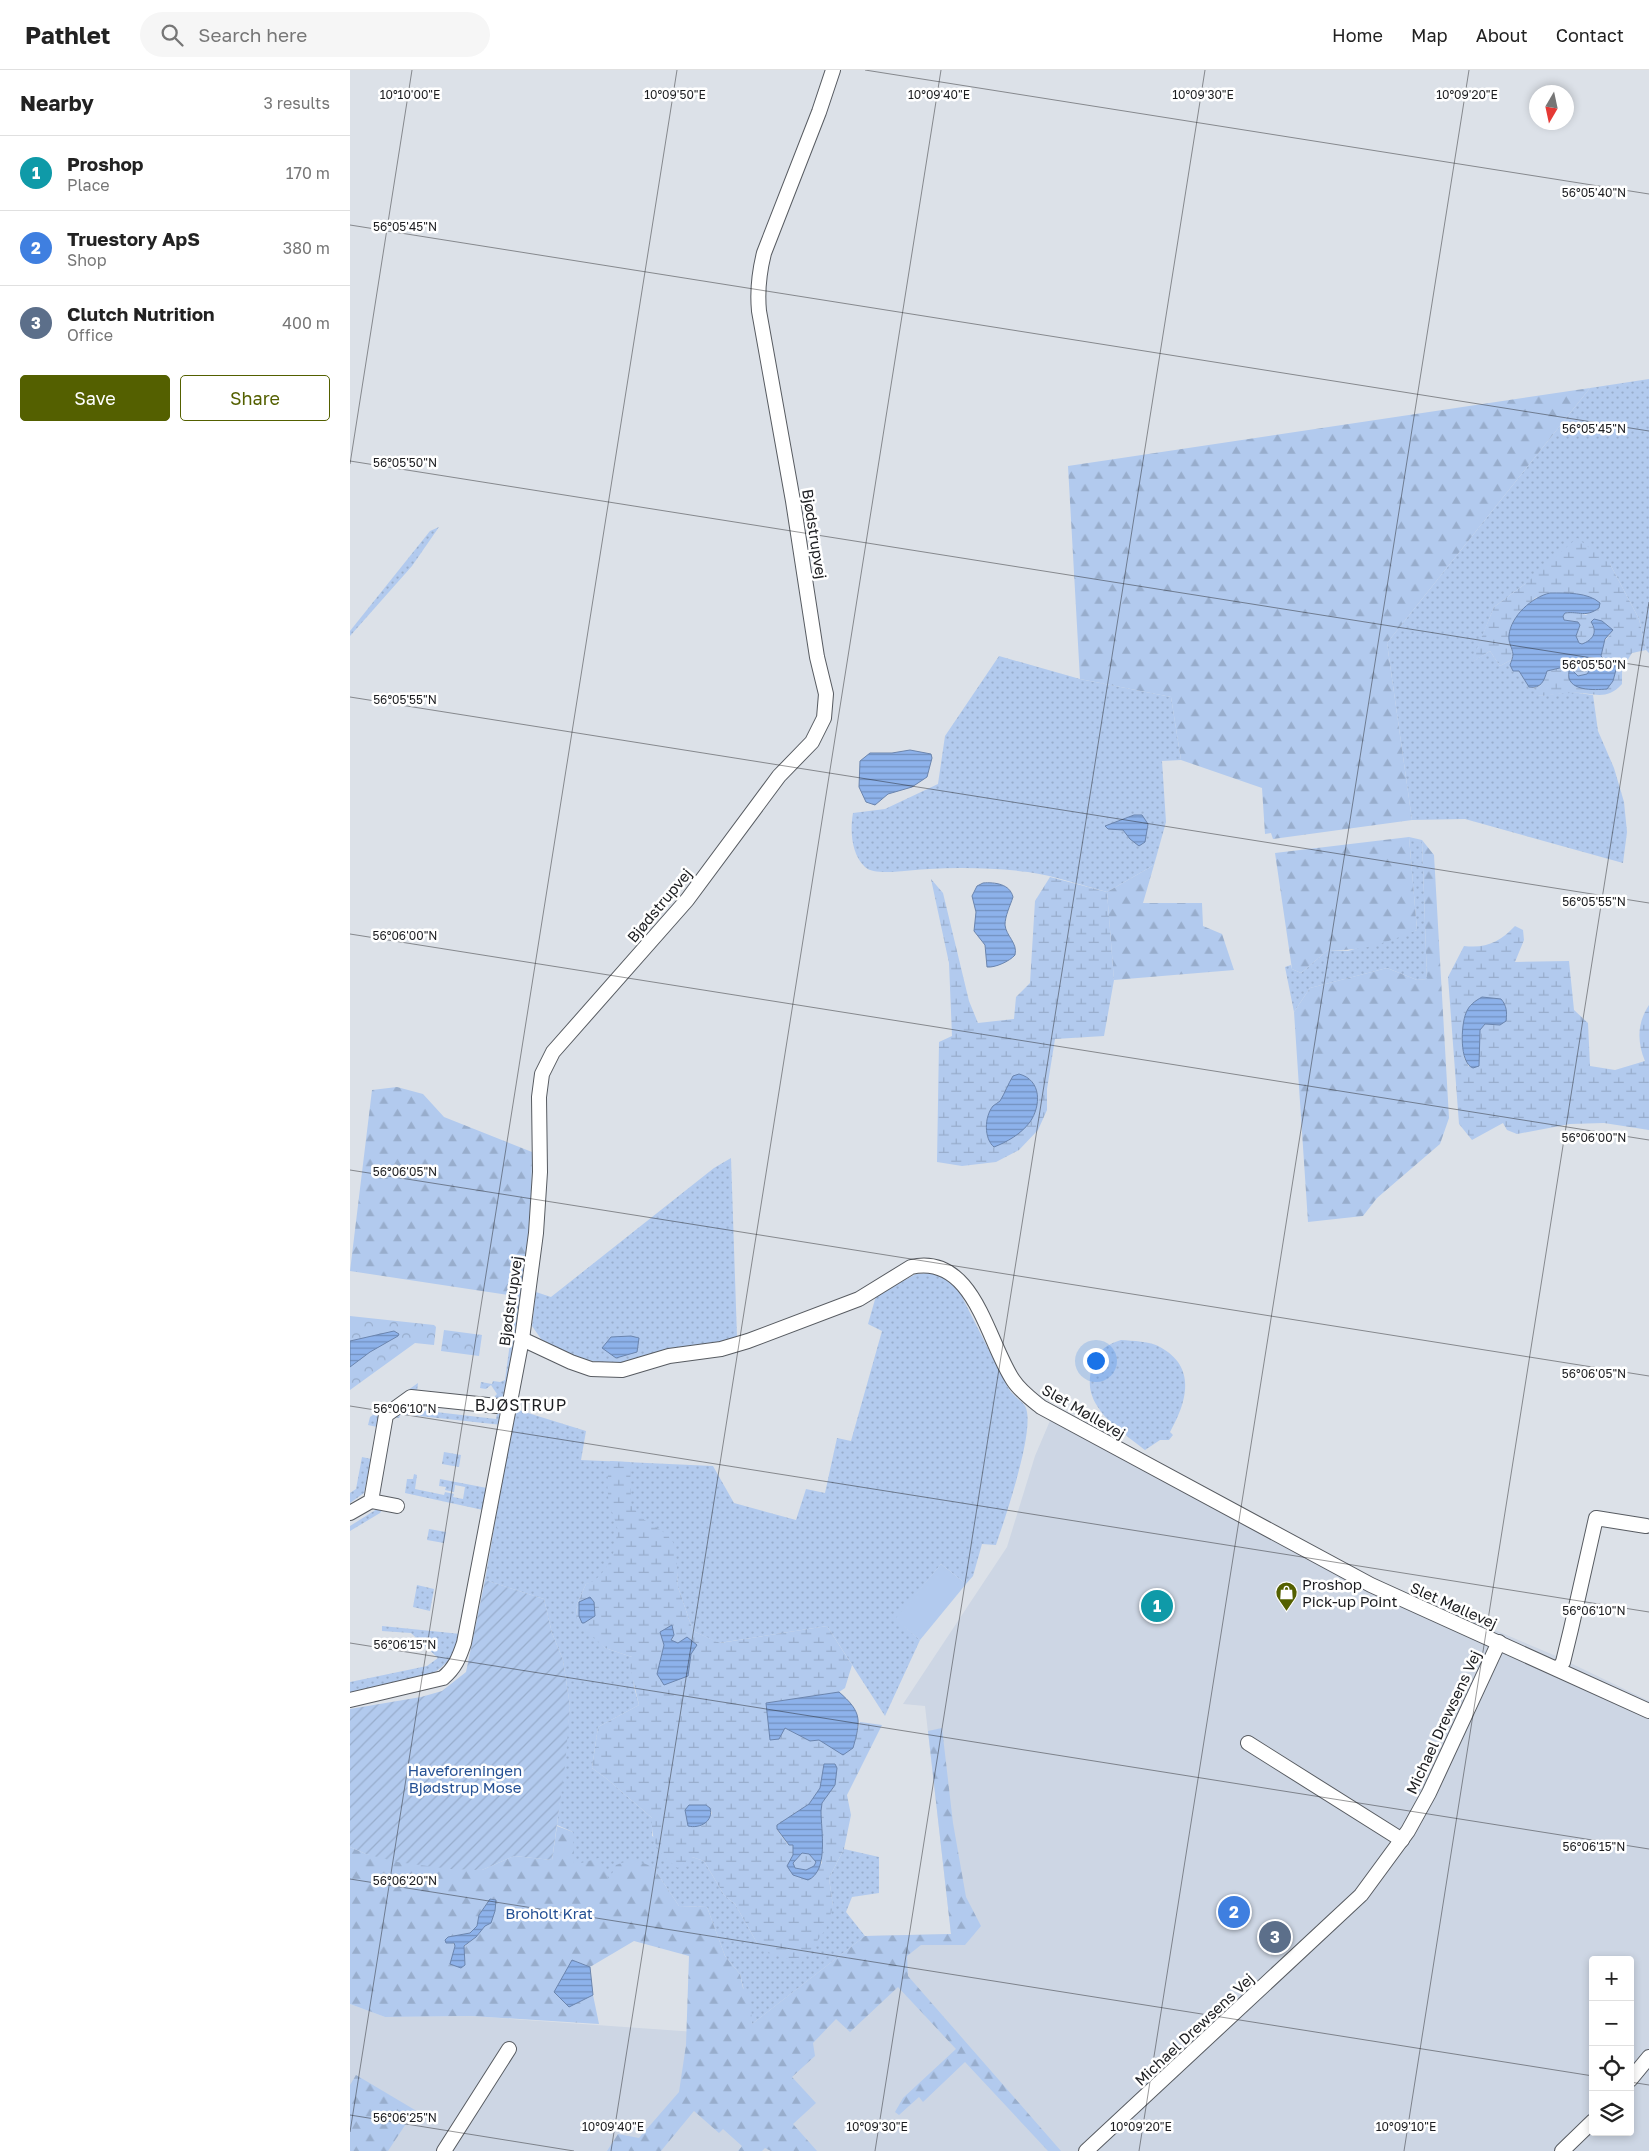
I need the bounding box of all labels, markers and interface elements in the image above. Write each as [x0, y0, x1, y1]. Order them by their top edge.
search box [140, 12, 490, 57]
text: Pathlet [25, 20, 110, 49]
icon: search [158, 21, 186, 49]
text: Search here [198, 23, 307, 46]
text: Home [1332, 24, 1383, 46]
text: Map [1411, 24, 1448, 46]
text: About [1476, 24, 1528, 46]
text: Contact [1556, 24, 1624, 46]
north arrow [1529, 85, 1574, 130]
text: 10°10'00"E [380, 87, 440, 102]
text: 10°09'50"E [644, 87, 706, 102]
text: 10°09'40"E [908, 87, 970, 102]
text: 10°09'30"E [1172, 87, 1234, 102]
text: 10°09'20"E [1436, 87, 1498, 102]
text: Nearby [20, 90, 94, 116]
text: 3 results [263, 93, 330, 113]
text: Proshop [67, 152, 143, 175]
text: 1 [32, 163, 40, 183]
text: 170 m [286, 163, 330, 183]
text: Place [67, 175, 110, 195]
text: 56°05'40"N [1562, 185, 1626, 200]
text: 56°05'45"N [373, 219, 437, 234]
text: Truestory ApS [67, 227, 200, 250]
text: 2 [31, 238, 41, 258]
text: 380 m [283, 238, 330, 258]
text: Shop [67, 250, 107, 270]
text: Clutch Nutrition [67, 302, 215, 325]
text: 3 [31, 313, 41, 333]
text: 400 m [282, 313, 330, 333]
text: Office [67, 325, 113, 345]
button: Save [20, 375, 170, 421]
button: Share [180, 375, 330, 421]
text: 56°05'45"N [1562, 421, 1626, 436]
text: 56°05'50"N [373, 455, 437, 470]
street label: Bjødstrupvej [799, 488, 831, 580]
text: 56°05'50"N [1562, 657, 1626, 672]
text: 56°05'55"N [373, 692, 437, 707]
street label: Bjødstrupvej [623, 864, 695, 946]
text: 56°05'55"N [1562, 894, 1626, 909]
text: 56°06'00"N [373, 928, 437, 943]
text: 56°06'00"N [1562, 1130, 1626, 1145]
text: 56°06'05"N [373, 1164, 437, 1179]
street label: Bjødstrupvej [495, 1255, 525, 1347]
your location [1083, 1348, 1109, 1374]
text: 56°06'05"N [1562, 1366, 1626, 1381]
street label: Slet Møllevej [1039, 1380, 1129, 1442]
district label: BJØSTRUP [475, 1395, 567, 1415]
text: 56°06'10"N [373, 1401, 437, 1416]
place label: Proshop Pick-up Point [1302, 1575, 1397, 1610]
street label: Slet Møllevej [1408, 1578, 1500, 1632]
shop icon: Proshop Pick-up Point [1274, 1581, 1298, 1612]
pin: 1 [1141, 1587, 1173, 1625]
text: 56°06'10"N [1562, 1603, 1626, 1618]
text: 56°06'15"N [374, 1637, 436, 1652]
street label: Michael Drewsens Vej [1402, 1647, 1484, 1797]
park label: Haveforeningen Bjødstrup Mose [408, 1761, 522, 1796]
text: 56°06'15"N [1563, 1839, 1625, 1854]
text: 56°06'20"N [373, 1873, 437, 1888]
pin: 2 [1218, 1893, 1250, 1931]
park label: Broholt Krat [505, 1904, 593, 1922]
pin: 3 [1259, 1918, 1291, 1956]
map controls [1589, 1956, 1634, 2136]
button: + [1589, 1956, 1634, 2001]
street label: Michael Drewsens Vej [1131, 1969, 1257, 2089]
button: − [1589, 2001, 1634, 2046]
button: locate [1589, 2046, 1634, 2091]
button: layers [1589, 2091, 1634, 2136]
text: 56°06'25"N [373, 2110, 437, 2125]
text: 10°09'40"E [582, 2119, 644, 2134]
text: 10°09'30"E [846, 2119, 908, 2134]
text: 10°09'20"E [1110, 2119, 1172, 2134]
text: 10°09'10"E [1376, 2119, 1436, 2134]

